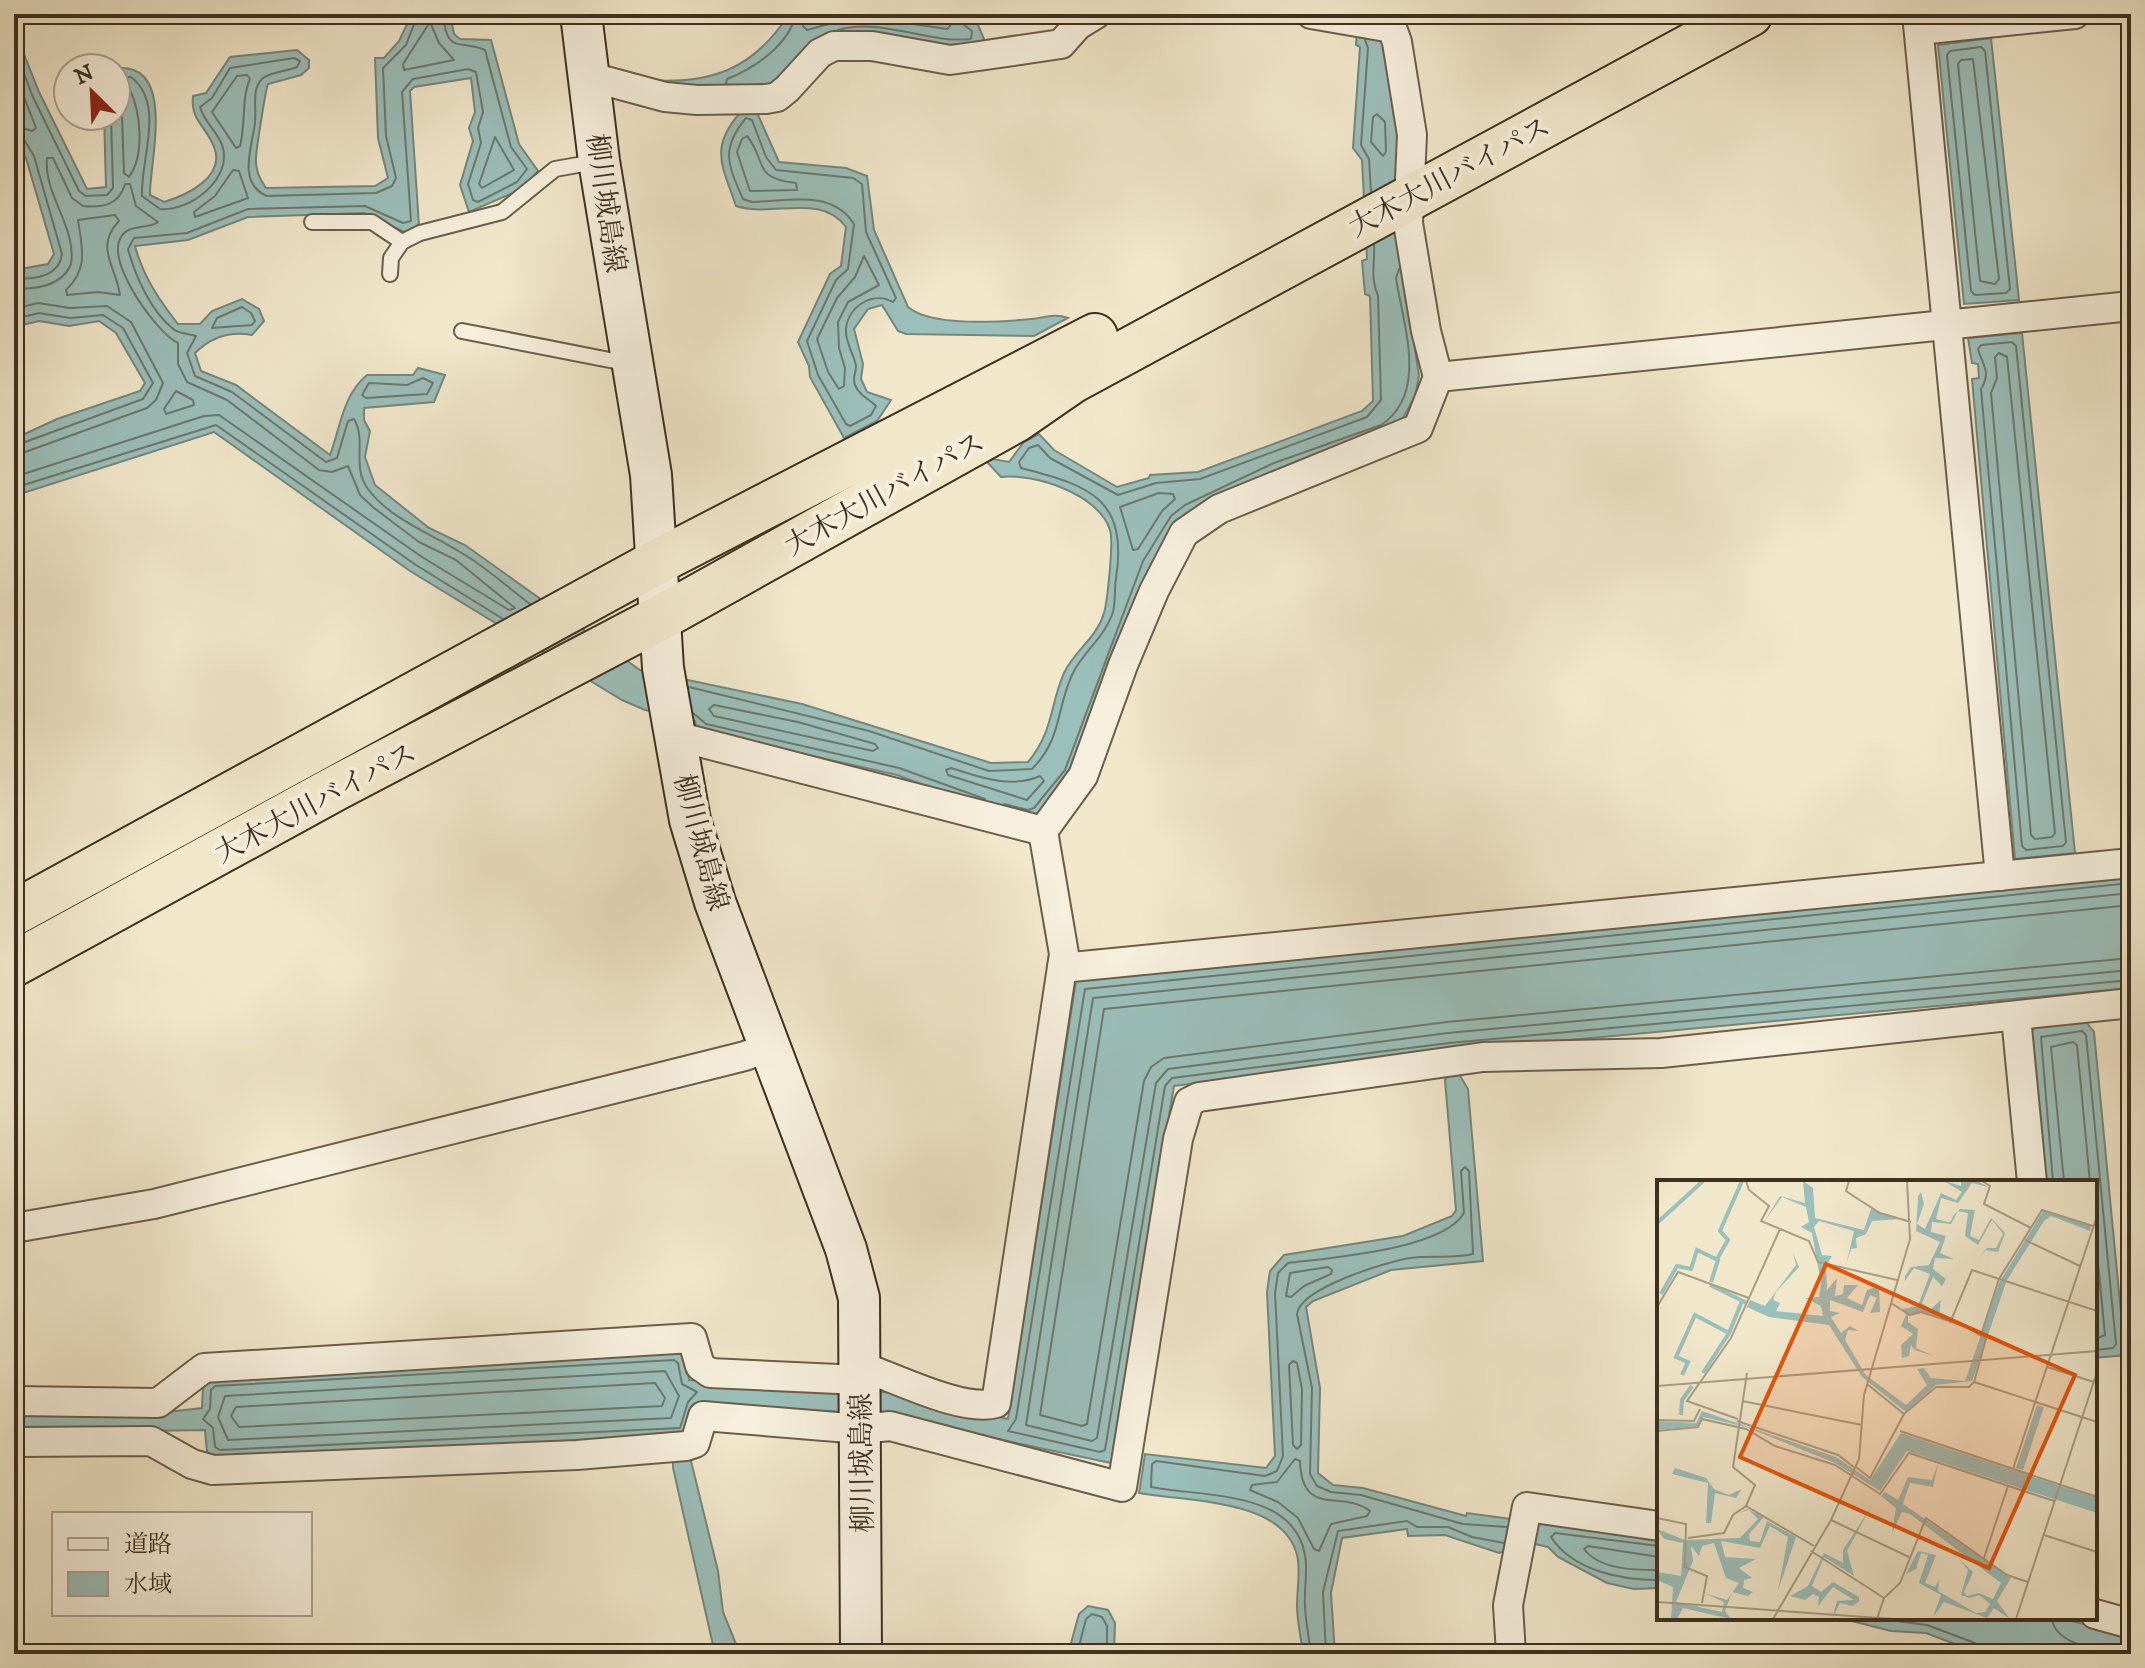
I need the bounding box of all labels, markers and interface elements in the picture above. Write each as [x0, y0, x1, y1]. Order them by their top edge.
north arrow [52, 52, 132, 132]
text: N [71, 59, 98, 91]
street label: 大木大川バイパス [1343, 109, 1557, 245]
street label: 柳川城島線 [578, 131, 633, 275]
street label: 大木大川バイパス [779, 425, 991, 564]
street label: 大木大川バイパス [209, 735, 423, 871]
street label: 柳川城島線 [666, 770, 736, 915]
inset map [1657, 1180, 2097, 1620]
street label: 柳川城島線 [844, 1393, 881, 1533]
legend [52, 1512, 312, 1616]
text: 道路 [124, 1530, 172, 1560]
text: 水域 [124, 1570, 172, 1600]

